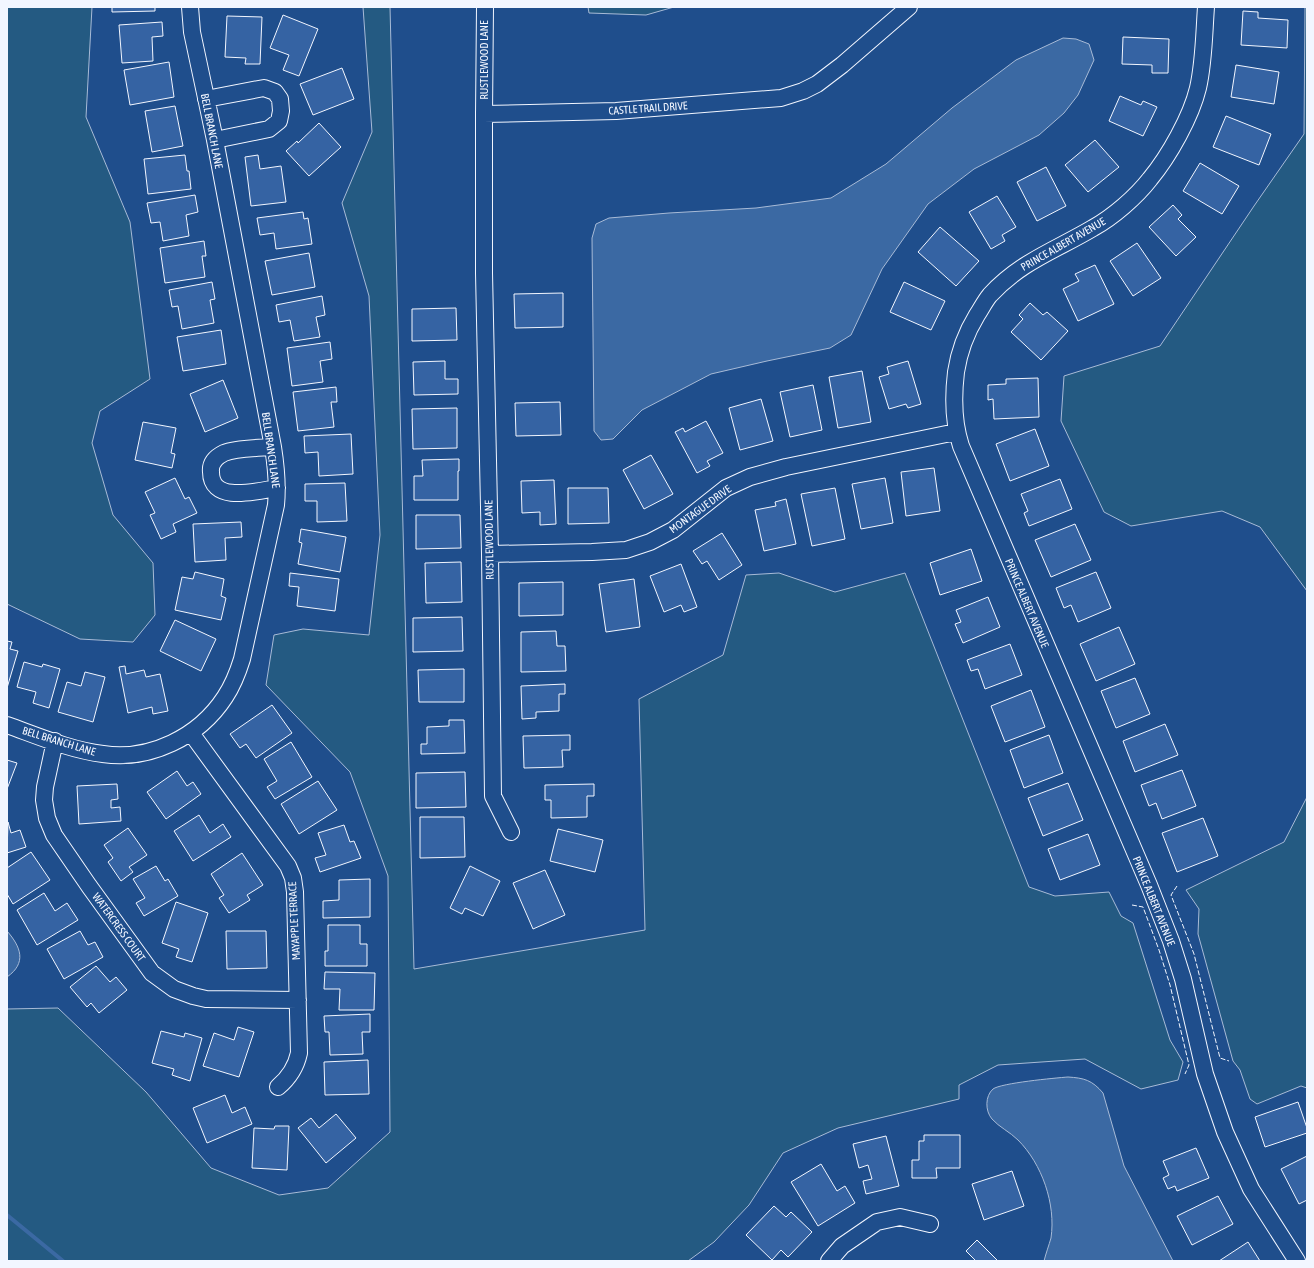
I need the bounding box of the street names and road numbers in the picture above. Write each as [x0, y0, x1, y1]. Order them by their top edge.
street label: RUSTLEWOOD LANE [478, 20, 490, 100]
street label: BELL BRANCH LANE [199, 92, 225, 170]
street label: CASTLE TRAIL DRIVE [608, 99, 688, 117]
street label: PRINCE ALBERT AVENUE [1019, 215, 1108, 273]
street label: BELL BRANCH LANE [260, 411, 282, 489]
street label: MONTAGUE DRIVE [667, 482, 733, 535]
street label: RUSTLEWOOD LANE [482, 500, 496, 580]
street label: PRINCE ALBERT AVENUE [1003, 557, 1051, 650]
street label: BELL BRANCH LANE [21, 724, 97, 758]
street label: PRINCE ALBERT AVENUE [1131, 854, 1178, 948]
street label: MAYAPPLE TERRACE [286, 881, 302, 961]
street label: WATERCRESS COURT [90, 891, 148, 964]

